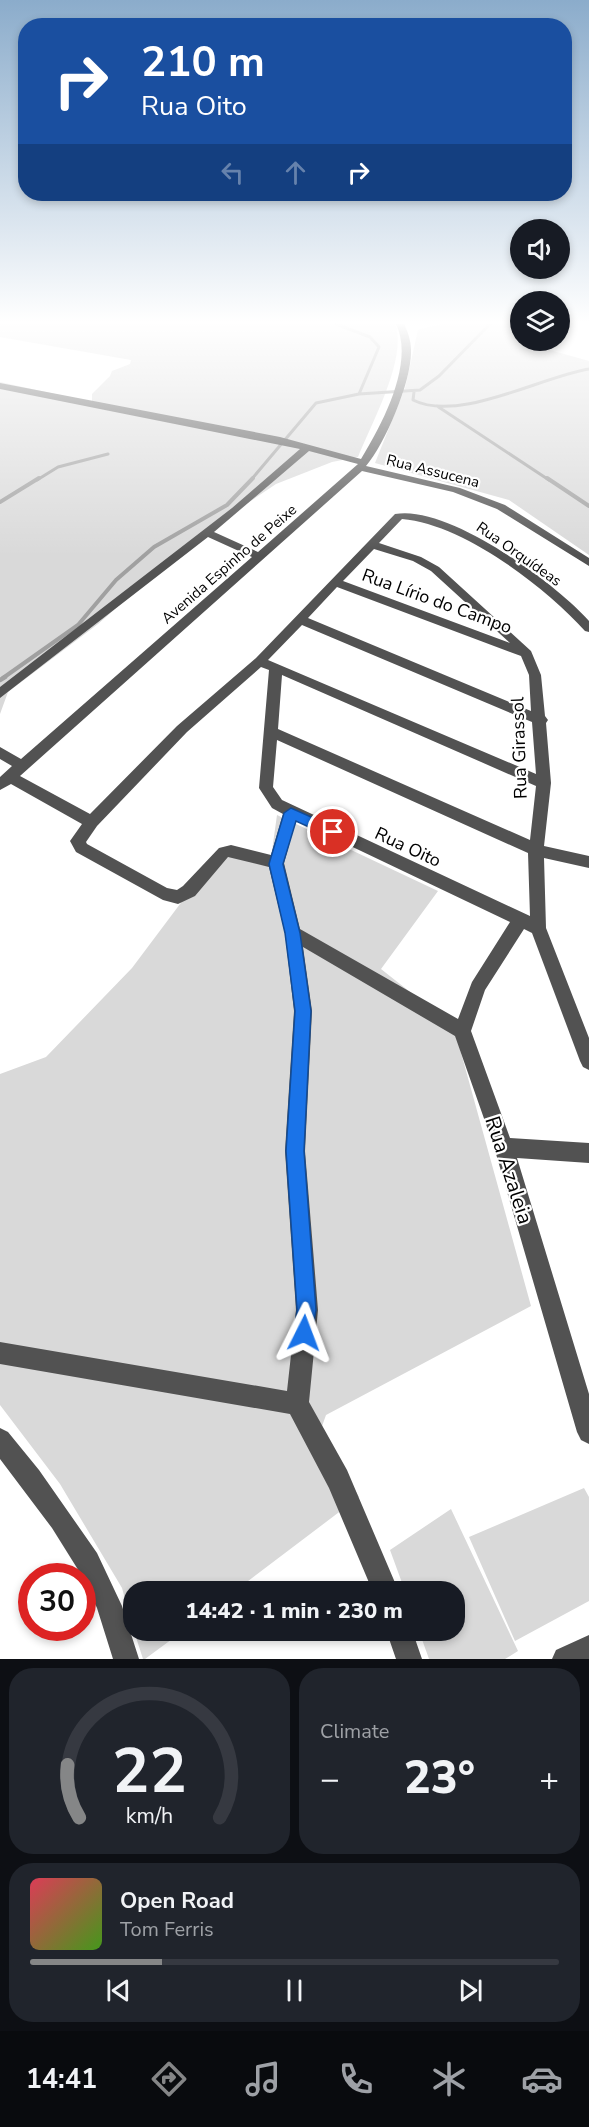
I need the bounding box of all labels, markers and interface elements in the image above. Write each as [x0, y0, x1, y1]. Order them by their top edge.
text: 210 m [141, 34, 265, 91]
icon: right [42, 42, 120, 120]
text: Rua Oito [141, 88, 247, 125]
icon: left [216, 156, 249, 189]
icon: ahead [279, 156, 312, 189]
icon: right [342, 156, 375, 189]
map controls [510, 219, 570, 351]
button: sound [510, 219, 570, 279]
button: layers [510, 291, 570, 351]
street label: Rua Assucena [384, 450, 482, 492]
street label: Avenida Espinho de Peixe [157, 500, 301, 628]
street label: Rua Orquídeas [472, 517, 566, 591]
street label: Rua Lírio do Campo [359, 563, 515, 639]
street label: Rua Girassol [505, 696, 533, 799]
pin [307, 806, 358, 857]
icon: arrive [316, 815, 349, 848]
street label: Rua Oito [371, 821, 445, 873]
street label: Rua Azaleia [478, 1113, 540, 1227]
position arrow [272, 1301, 336, 1365]
speed limit sign: 30 [18, 1563, 96, 1641]
text: 14:42 · 1 min · 230 m [185, 1596, 403, 1626]
text: Climate [320, 1718, 389, 1745]
text: 22 [112, 1729, 187, 1814]
text: 23° [404, 1748, 475, 1809]
text: − [320, 1757, 340, 1802]
text: + [539, 1757, 559, 1802]
text: km/h [126, 1801, 173, 1831]
text: Open Road [120, 1886, 234, 1916]
text: Tom Ferris [120, 1916, 214, 1943]
icon: previous [102, 1974, 135, 2007]
icon: pause [278, 1974, 311, 2007]
icon: next [454, 1974, 487, 2007]
icon: directions [148, 2058, 190, 2100]
icon: music [242, 2058, 284, 2100]
icon: phone [335, 2058, 377, 2100]
icon: climate [428, 2058, 470, 2100]
icon: car [521, 2058, 563, 2100]
text: 14:41 [26, 2061, 97, 2098]

